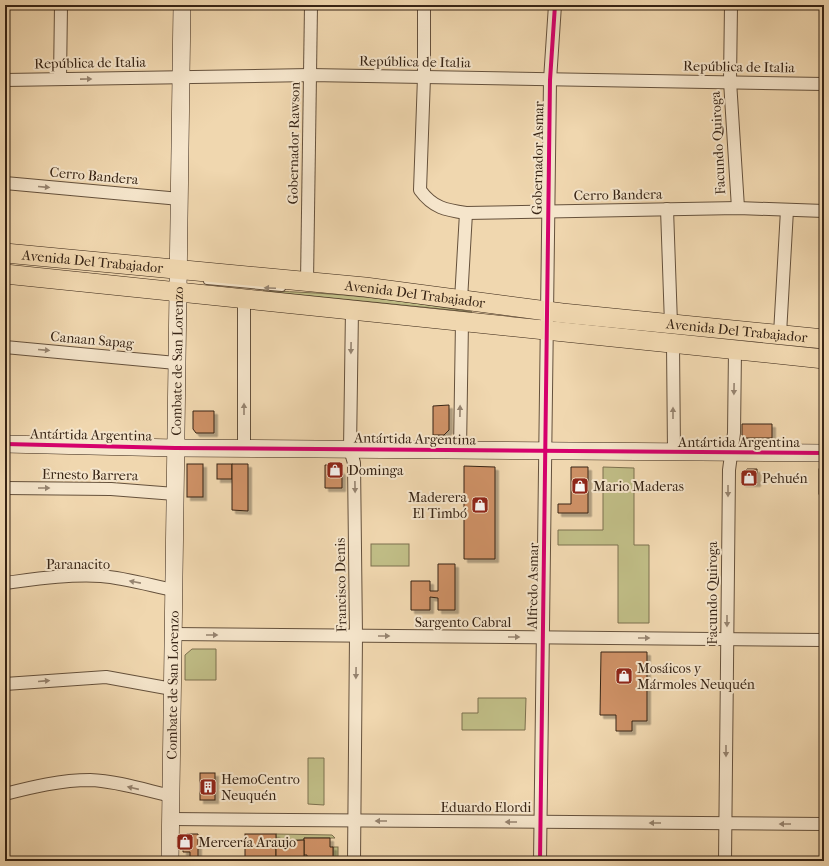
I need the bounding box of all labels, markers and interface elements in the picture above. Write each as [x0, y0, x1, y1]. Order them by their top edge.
street label: República de Italia [359, 53, 472, 71]
street label: República de Italia [34, 54, 147, 72]
street label: República de Italia [683, 58, 796, 76]
one-way arrow [80, 75, 92, 82]
street label: Gobernador Rawson [284, 82, 304, 204]
street label: Facundo Quiroga [707, 90, 729, 195]
street label: Gobernador Asmar [529, 101, 547, 215]
street label: Cerro Bandera [49, 164, 140, 188]
one-way arrow [38, 183, 50, 190]
street label: Cerro Bandera [573, 186, 663, 204]
street label: Avenida Del Trabajador [20, 246, 164, 276]
street label: Avenida Del Trabajador [343, 277, 486, 311]
one-way arrow [264, 284, 276, 291]
street label: Combate de San Lorenzo [167, 286, 187, 436]
street label: Avenida Del Trabajador [665, 315, 808, 346]
street label: Canaan Sapag [50, 328, 135, 352]
one-way arrow [348, 342, 354, 355]
one-way arrow [38, 347, 50, 354]
one-way arrow [731, 383, 737, 396]
one-way arrow [241, 402, 247, 415]
one-way arrow [457, 404, 463, 417]
one-way arrow [670, 406, 676, 419]
street label: Antártida Argentina [29, 425, 153, 445]
street label: Antártida Argentina [353, 429, 477, 449]
street label: Antártida Argentina [677, 434, 800, 451]
shop icon: Dominga [325, 460, 345, 480]
place label: Dominga [348, 462, 404, 479]
street label: Ernesto Barrera [42, 466, 139, 484]
shop icon: Pehuén [739, 468, 759, 488]
place label: Pehuén [762, 470, 808, 487]
shop icon: Mario Maderas [570, 476, 590, 496]
place label: Mario Maderas [593, 478, 684, 495]
one-way arrow [352, 481, 358, 494]
one-way arrow [38, 485, 51, 491]
one-way arrow [725, 485, 731, 498]
place label: Maderera El Timbó [408, 489, 468, 522]
shop icon: Maderera El Timbó [470, 495, 490, 515]
street label: Francisco Denis [332, 537, 350, 633]
street label: Facundo Quiroga [704, 541, 721, 645]
street label: Alfredo Asmar [524, 543, 542, 630]
street label: Paranacito [46, 556, 110, 573]
one-way arrow [129, 579, 141, 585]
street label: Combate de San Lorenzo [163, 610, 182, 760]
street label: Sargento Cabral [415, 614, 511, 631]
one-way arrow [724, 615, 730, 628]
one-way arrow [206, 632, 219, 638]
one-way arrow [378, 633, 391, 639]
one-way arrow [508, 634, 521, 640]
one-way arrow [638, 635, 651, 641]
place label: Mosáicos y Mármoles Neuquén [637, 660, 755, 693]
shop icon: Mosáicos y Mármoles Neuquén [614, 666, 634, 686]
one-way arrow [353, 667, 359, 680]
one-way arrow [38, 677, 50, 684]
one-way arrow [723, 745, 729, 758]
place label: HemoCentro Neuquén [221, 771, 300, 804]
building icon: HemoCentro Neuquén [198, 777, 218, 797]
one-way arrow [127, 784, 139, 790]
street label: Eduardo Elordi [441, 799, 531, 816]
one-way arrow [374, 818, 387, 824]
one-way arrow [504, 819, 517, 825]
one-way arrow [648, 820, 661, 826]
one-way arrow [778, 821, 791, 827]
shop icon: Mercería Araujo [175, 832, 195, 852]
place label: Mercería Araujo [198, 834, 296, 851]

